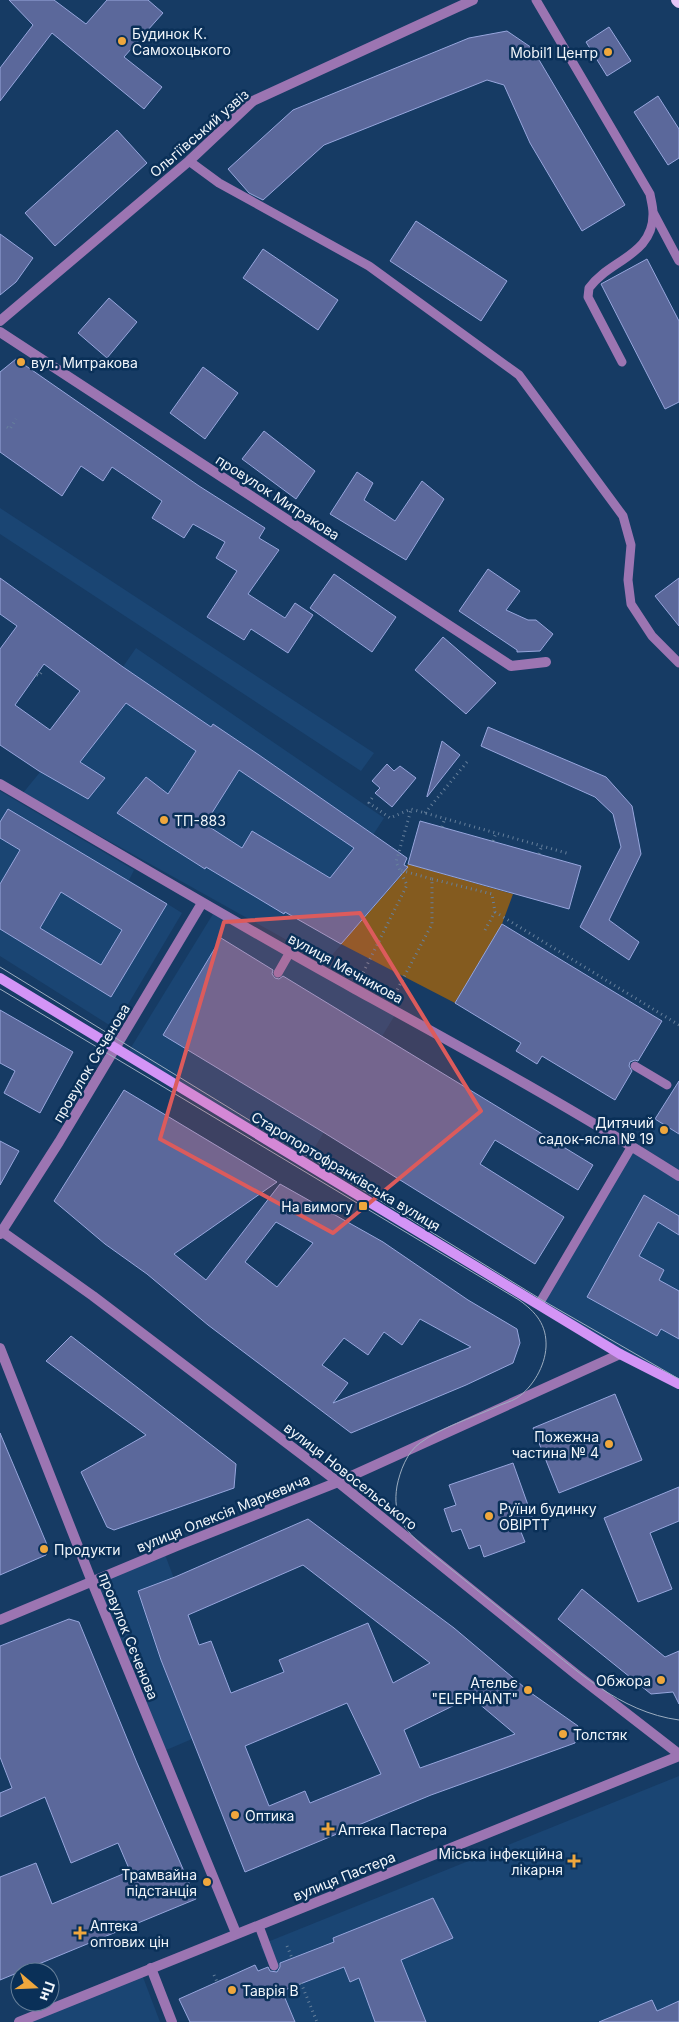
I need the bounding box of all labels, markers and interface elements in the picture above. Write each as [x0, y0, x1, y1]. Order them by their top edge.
place label: Будинок К. Самохоцького [132, 25, 231, 58]
marker: Будинок К. Самохоцького [116, 35, 128, 47]
place label: Mobil1 Центр [510, 44, 598, 61]
marker: Mobil1 Центр [602, 46, 614, 58]
street label: Ольгіївський узвіз [146, 85, 252, 181]
place label: вул. Митракова [31, 354, 138, 371]
marker: вул. Митракова [15, 356, 27, 368]
street label: провулок Митракова [213, 451, 343, 543]
place label: ТП-883 [174, 812, 226, 829]
marker: ТП-883 [158, 814, 170, 826]
street label: вулиця Мечникова [286, 929, 406, 1007]
street label: провулок Сєченова [49, 1001, 133, 1125]
street label: Старопортофранківська вулиця [248, 1108, 444, 1234]
place label: Дитячий садок-ясла № 19 [538, 1114, 654, 1147]
marker: Дитячий садок-ясла № 19 [658, 1124, 670, 1136]
place label: На вимогу [281, 1198, 353, 1215]
marker: На вимогу [357, 1200, 369, 1212]
street label: вулиця Новосельського [281, 1419, 421, 1533]
place label: Пожежна частина № 4 [512, 1428, 599, 1461]
marker: Пожежна частина № 4 [603, 1438, 615, 1450]
street label: вулиця Олексія Маркевича [134, 1470, 312, 1556]
place label: Руїни будинку ОВІРТТ [499, 1500, 597, 1533]
marker: Руїни будинку ОВІРТТ [483, 1510, 495, 1522]
place label: Продукти [54, 1541, 121, 1558]
marker: Продукти [38, 1543, 50, 1555]
street label: провулок Сєченова [96, 1570, 162, 1702]
place label: Обжора [596, 1672, 651, 1689]
place label: Ательє "ELEPHANT" [432, 1674, 518, 1707]
marker: Обжора [655, 1674, 667, 1686]
marker: Ательє "ELEPHANT" [522, 1684, 534, 1696]
place label: Толстяк [573, 1726, 628, 1743]
marker: Толстяк [557, 1728, 569, 1740]
place label: Оптика [245, 1807, 294, 1824]
marker: Оптика [229, 1809, 241, 1821]
place label: Аптека Пастера [338, 1821, 447, 1838]
marker: Аптека Пастера [322, 1823, 334, 1835]
place label: Міська інфекційна лікарня [439, 1845, 563, 1878]
street label: вулиця Пастера [290, 1848, 398, 1904]
marker: Міська інфекційна лікарня [567, 1854, 581, 1868]
place label: Трамвайна підстанція [121, 1866, 197, 1899]
marker: Трамвайна підстанція [201, 1876, 213, 1888]
place label: Аптека оптових цін [90, 1917, 169, 1950]
marker: Аптека оптових цін [74, 1927, 86, 1939]
north arrow [10, 1962, 60, 2012]
text: Пн [37, 1980, 59, 2003]
place label: Таврія В [242, 1982, 299, 1999]
marker: Таврія В [226, 1984, 238, 1996]

